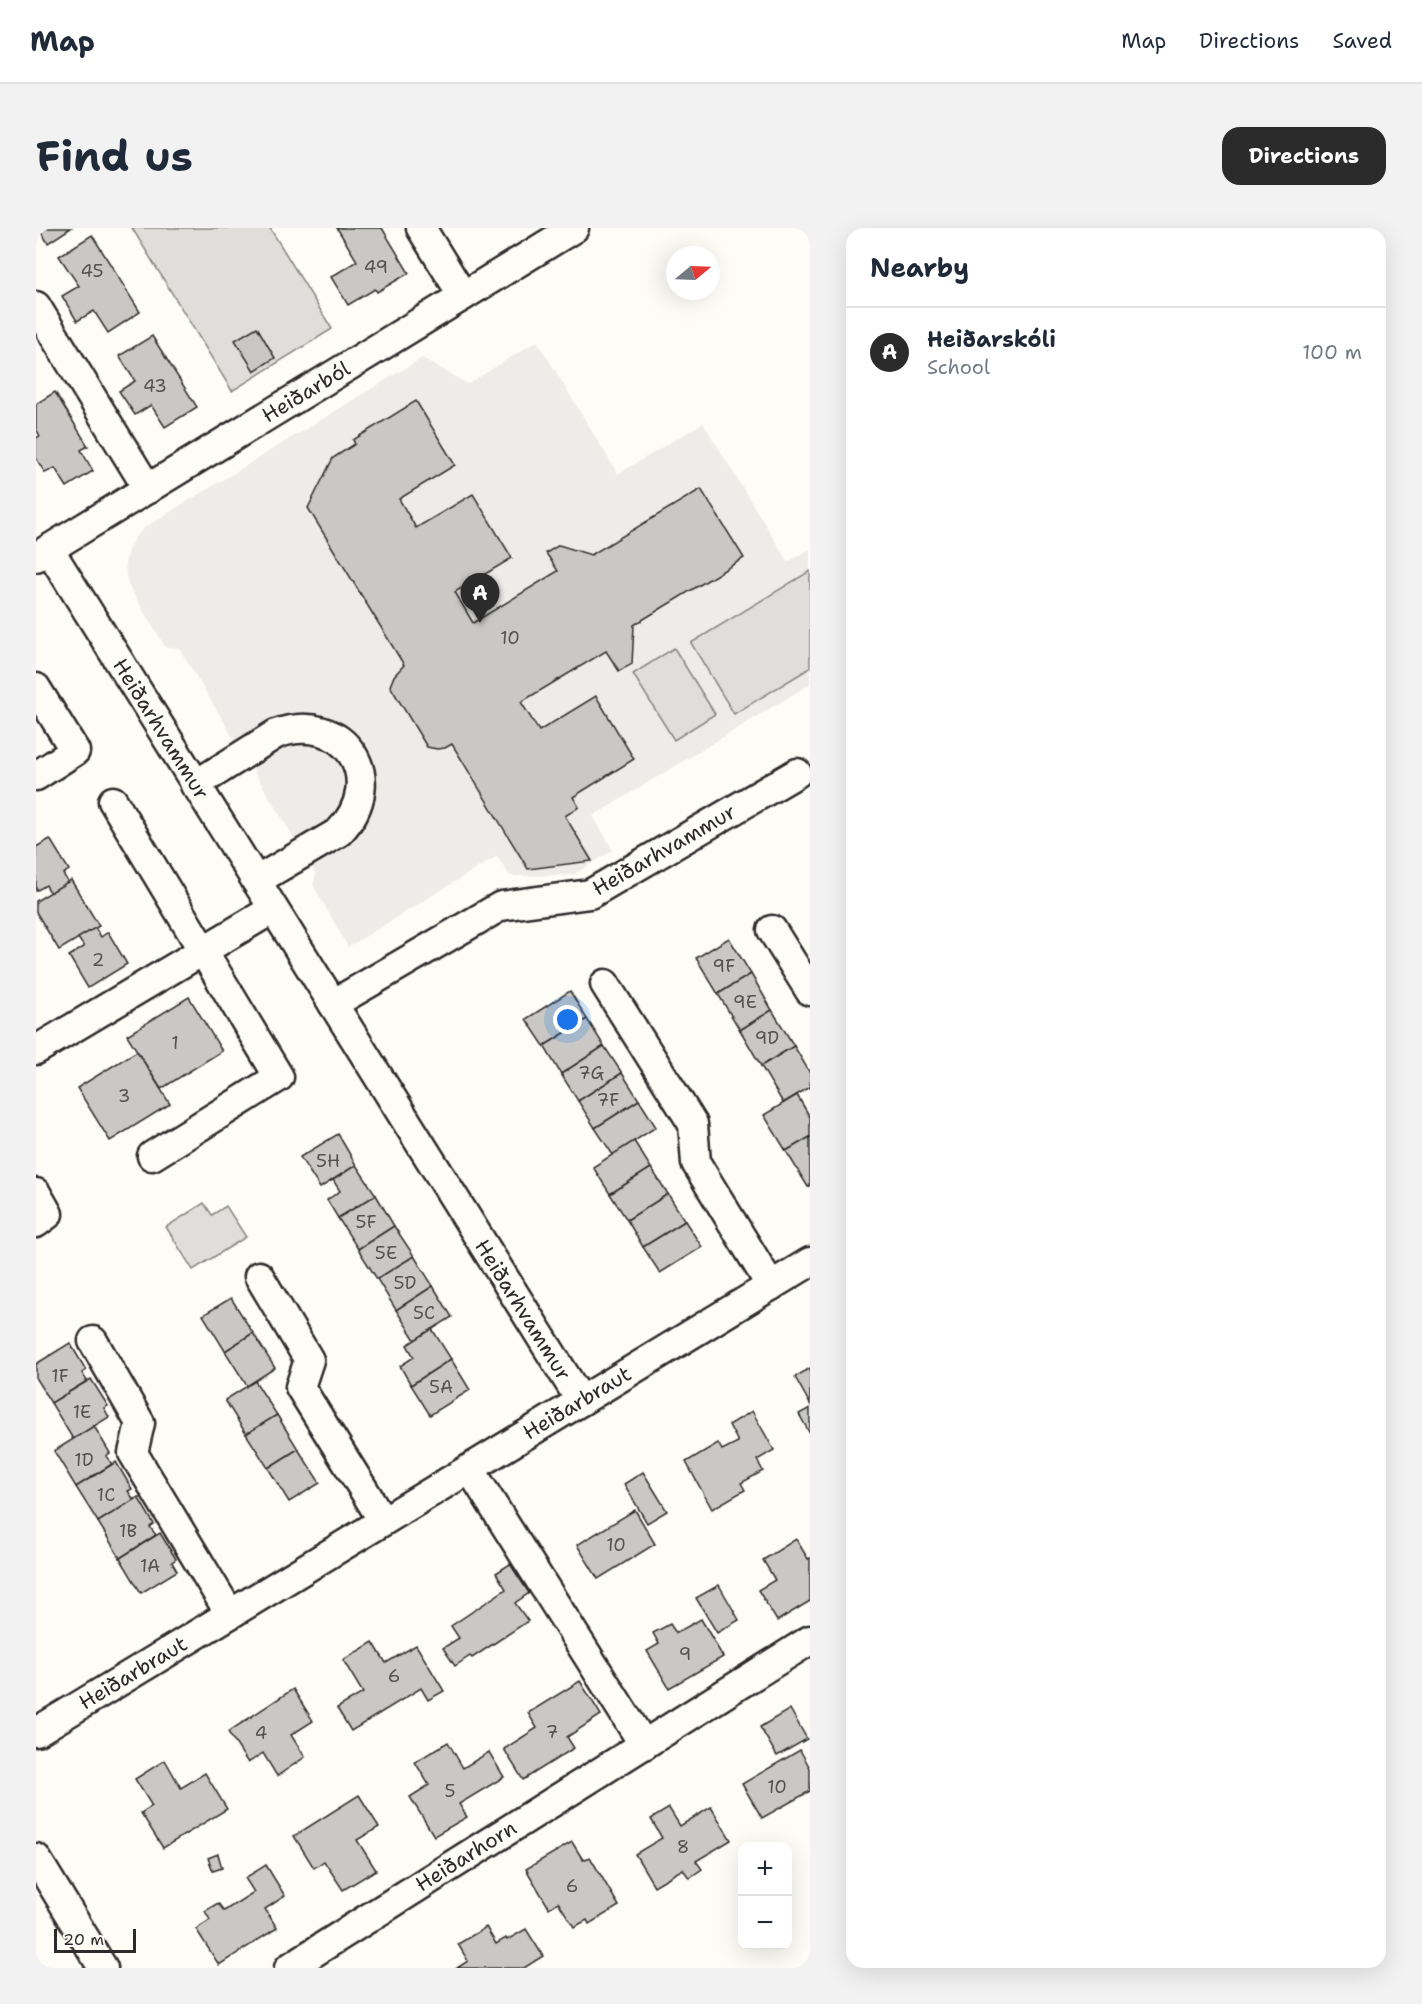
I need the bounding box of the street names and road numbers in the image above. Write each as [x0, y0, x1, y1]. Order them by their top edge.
street label: Heiðarból [257, 354, 356, 429]
street label: Heiðarhvammur [106, 653, 216, 805]
street label: Heiðarhvammur [587, 798, 741, 902]
street label: Heiðarhvammur [468, 1234, 578, 1386]
street label: Heiðarbraut [518, 1360, 636, 1446]
street label: Heiðarbraut [74, 1630, 192, 1716]
street label: Heiðarhorn [410, 1814, 522, 1898]

